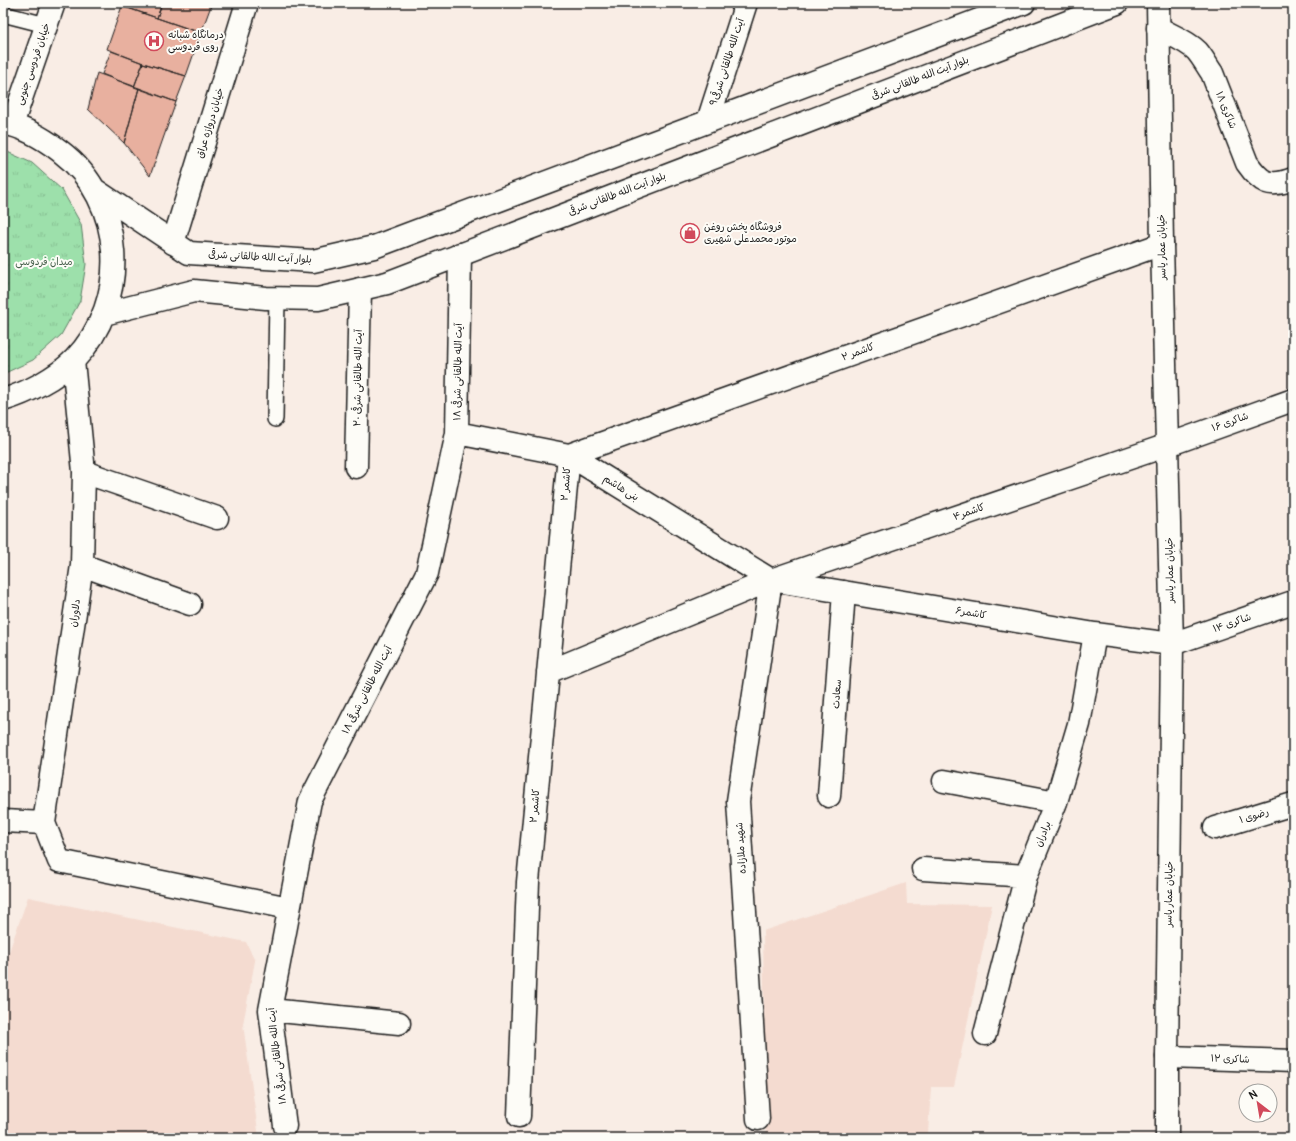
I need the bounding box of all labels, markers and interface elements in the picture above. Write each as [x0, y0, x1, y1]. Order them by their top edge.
street label: آیت الله طالقانی شرقی۹ [706, 16, 748, 107]
street label: خیابان فردوسی جنوبی [13, 21, 54, 107]
place label: درمانگاه شبانه روی فردوسی [168, 29, 224, 54]
hospital icon: درمانگاه شبانه روی فردوسی [143, 30, 165, 52]
street label: بلوار آیت الله طالقانی شرقی [869, 53, 971, 103]
street label: خیابان دروازه عراق [194, 86, 226, 160]
street label: شاکری ۱۸ [1213, 90, 1239, 131]
street label: بلوار آیت الله طالقانی شرقی [566, 169, 668, 219]
street label: خیابان عمار یاسر [1155, 214, 1169, 281]
place label: فروشگاه پخش روغن موتور محمدعلی شهیری [704, 221, 797, 246]
shop icon: فروشگاه پخش روغن موتور محمدعلی شهیری [679, 222, 701, 244]
street label: بلوار آیت الله طالقانی شرقی [208, 247, 312, 267]
park label: میدان فردوسی [15, 256, 73, 269]
street label: آیت الله طالقانی شرقی ۱۸ [450, 323, 466, 421]
street label: آیت الله طالقانی شرقی ۲۰ [350, 329, 366, 427]
street label: کاشمر ۲ [840, 341, 876, 363]
street label: شاکری ۱۶ [1210, 410, 1250, 434]
street label: کاشمر ۲ [559, 467, 573, 501]
street label: بنی هاشم [601, 472, 641, 504]
street label: کاشمر۴ [952, 501, 986, 523]
street label: خیابان عمار یاسر [1163, 537, 1177, 604]
street label: دلاوران [67, 598, 83, 628]
street label: کاشمر۶ [955, 604, 987, 622]
street label: شاکری ۱۴ [1211, 611, 1253, 635]
street label: آیت الله طالقانی شرقی ۱۸ [339, 643, 396, 737]
street label: سعادت [830, 679, 844, 709]
street label: کاشمر ۲ [528, 789, 542, 823]
street label: رضوی ۱ [1238, 806, 1270, 826]
street label: برادران [1032, 819, 1054, 849]
street label: شهید ملازاده [733, 821, 749, 874]
street label: خیابان عمار یاسر [1162, 861, 1176, 928]
street label: آیت الله طالقانی شرقی ۱۸ [264, 1006, 290, 1105]
street label: شاکری ۱۲ [1210, 1052, 1250, 1066]
north arrow [1238, 1083, 1278, 1123]
text: N [1247, 1087, 1260, 1102]

